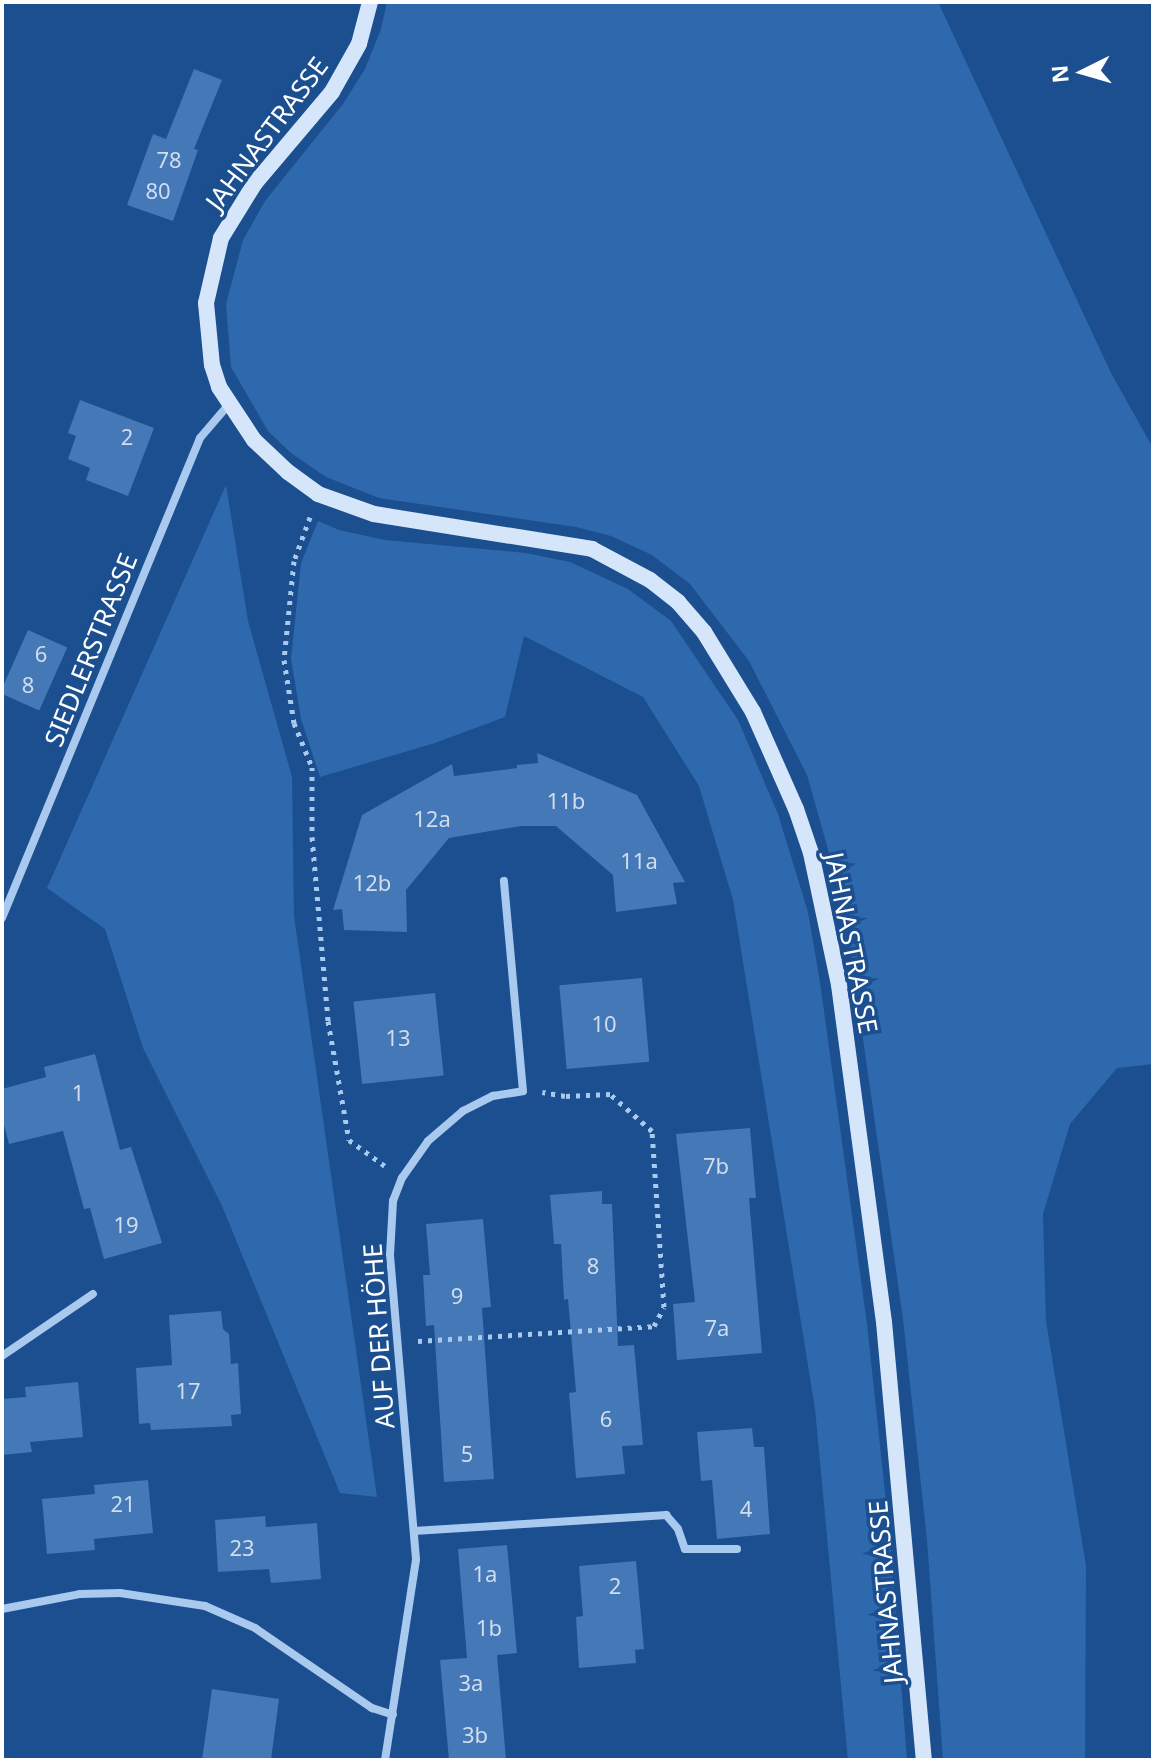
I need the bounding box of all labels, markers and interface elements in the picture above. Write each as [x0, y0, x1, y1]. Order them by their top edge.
north arrow [1043, 32, 1123, 112]
street label: JAHNASTRASSE [199, 51, 335, 217]
text: N [1043, 64, 1075, 84]
house number: 78 [156, 147, 182, 173]
house number: 80 [145, 178, 171, 204]
house number: 2 [121, 424, 133, 450]
street label: SIEDLERSTRASSE [38, 549, 144, 751]
house number: 6 [35, 641, 47, 667]
house number: 8 [22, 672, 34, 698]
house number: 11b [547, 788, 585, 814]
house number: 12a [413, 806, 451, 832]
house number: 11a [620, 848, 658, 874]
street label: JAHNASTRASSE [818, 850, 884, 1036]
house number: 12b [353, 870, 391, 896]
house number: 10 [591, 1011, 617, 1037]
house number: 13 [385, 1025, 411, 1051]
house number: 1 [72, 1080, 84, 1106]
house number: 7b [703, 1153, 729, 1179]
house number: 19 [113, 1212, 139, 1238]
street label: AUF DER HÖHE [357, 1242, 401, 1430]
house number: 8 [587, 1253, 599, 1279]
house number: 9 [451, 1283, 463, 1309]
house number: 7a [705, 1315, 729, 1341]
house number: 17 [175, 1378, 201, 1404]
house number: 6 [600, 1406, 612, 1432]
house number: 5 [461, 1441, 473, 1467]
house number: 21 [110, 1491, 136, 1517]
house number: 4 [740, 1496, 752, 1522]
street label: JAHNASTRASSE [862, 1499, 910, 1685]
house number: 23 [229, 1535, 255, 1561]
house number: 1a [473, 1561, 497, 1587]
house number: 2 [609, 1573, 621, 1599]
house number: 1b [476, 1615, 502, 1641]
house number: 3a [459, 1670, 483, 1696]
house number: 3b [462, 1722, 488, 1748]

